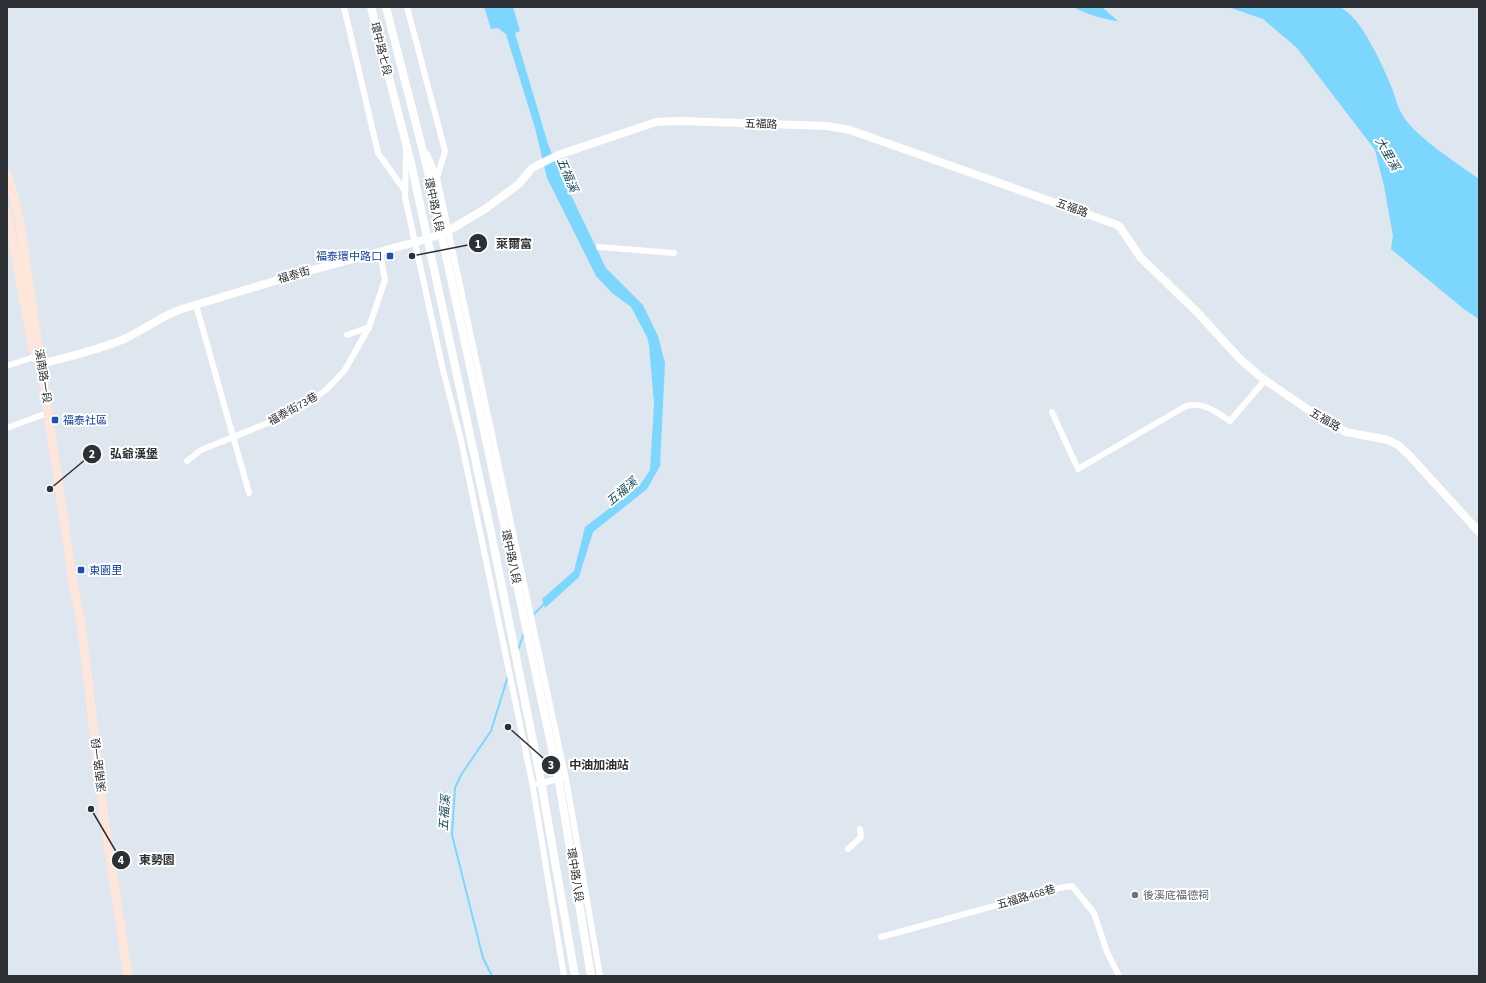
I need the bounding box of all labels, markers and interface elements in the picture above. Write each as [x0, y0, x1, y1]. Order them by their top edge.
street label: 環中路七段 [367, 21, 395, 77]
street label: 五福路 [744, 116, 778, 132]
water label: 大里溪 [1371, 134, 1404, 176]
water label: 五福溪 [552, 155, 583, 197]
street label: 環中路八段 [421, 177, 447, 233]
street label: 五福路 [1054, 195, 1090, 221]
callout: 萊爾富 [468, 231, 540, 255]
text: 1 [475, 236, 481, 253]
text: 萊爾富 [496, 236, 532, 253]
place label: 福泰環中路口 [316, 249, 382, 264]
marker: 福泰環中路口 [385, 251, 395, 261]
street label: 福泰街 [276, 263, 312, 287]
street label: 溪南路一段 [31, 348, 55, 404]
street label: 福泰街73巷 [265, 389, 321, 429]
street label: 五福路 [1307, 405, 1343, 435]
place label: 福泰社區 [63, 413, 107, 428]
marker: 福泰社區 [50, 415, 60, 425]
callout: 弘爺漢堡 [82, 442, 166, 466]
text: 2 [89, 446, 95, 463]
text: 弘爺漢堡 [110, 446, 158, 463]
water label: 五福溪 [603, 473, 643, 510]
street label: 環中路八段 [498, 529, 524, 585]
place label: 東園里 [89, 563, 122, 578]
marker: 東園里 [76, 565, 86, 575]
street label: 溪南路一段 [88, 737, 110, 793]
callout: 中油加油站 [541, 753, 637, 777]
text: 3 [548, 757, 554, 774]
text: 中油加油站 [569, 757, 629, 774]
water label: 五福溪 [435, 792, 455, 832]
street label: 環中路八段 [563, 847, 587, 903]
callout: 東勢園 [111, 848, 183, 872]
text: 4 [118, 852, 125, 869]
text: 東勢園 [139, 852, 175, 869]
street label: 五福路468巷 [995, 881, 1057, 913]
place label: 後溪底福德祠 [1143, 888, 1209, 903]
marker: 後溪底福德祠 [1130, 890, 1140, 900]

